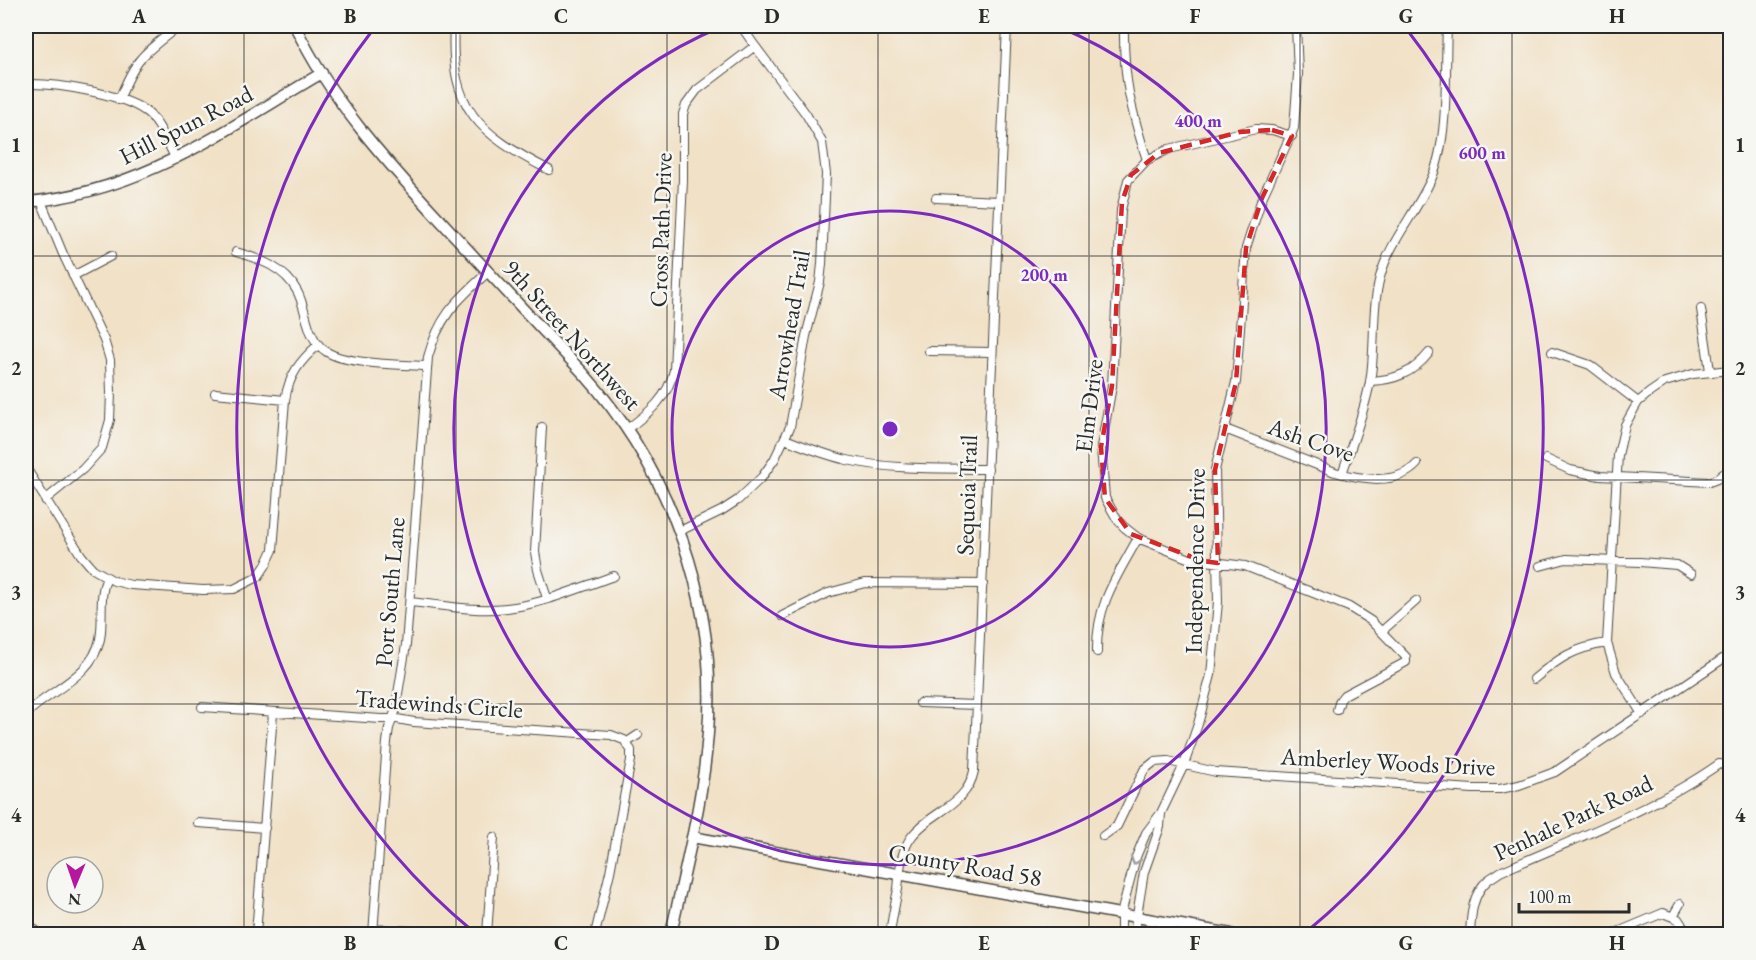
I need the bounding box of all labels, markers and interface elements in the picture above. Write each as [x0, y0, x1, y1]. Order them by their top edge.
text: A [131, 3, 147, 29]
text: B [344, 3, 356, 29]
text: C [554, 3, 568, 29]
text: D [764, 3, 780, 29]
text: E [978, 3, 990, 29]
text: F [1190, 3, 1201, 29]
text: G [1399, 3, 1413, 29]
text: H [1609, 3, 1625, 29]
street label: Hill Spun Road [114, 77, 258, 171]
text: 400 m [1174, 109, 1222, 132]
text: 1 [11, 132, 21, 158]
text: 1 [1735, 132, 1745, 158]
text: 600 m [1458, 141, 1506, 164]
street label: Cross Path Drive [642, 152, 679, 308]
street label: Arrowhead Trail [760, 247, 817, 403]
street label: 9th Street Northwest [496, 253, 649, 417]
text: 200 m [1020, 263, 1068, 286]
text: 2 [11, 355, 22, 381]
text: 2 [1735, 355, 1746, 381]
street label: Elm Drive [1067, 357, 1110, 455]
street label: Ash Cove [1263, 410, 1358, 469]
centre of rings [880, 419, 900, 439]
street label: Sequoia Trail [949, 434, 984, 556]
street label: Independence Drive [1177, 468, 1212, 654]
street label: Port South Lane [368, 516, 411, 668]
text: 3 [11, 579, 21, 605]
text: 3 [1735, 579, 1745, 605]
street label: Tradewinds Circle [354, 682, 524, 725]
street label: Amberley Woods Drive [1279, 740, 1496, 783]
street label: Penhale Park Road [1488, 767, 1658, 868]
text: 4 [11, 802, 22, 828]
text: 4 [1735, 802, 1746, 828]
street label: County Road 58 [886, 836, 1044, 893]
north arrow [45, 855, 105, 915]
one-way arrow [1129, 855, 1142, 865]
scale bar [1519, 876, 1628, 914]
text: 100 m [1528, 885, 1572, 908]
text: N [68, 889, 81, 910]
text: A [131, 930, 147, 956]
text: B [344, 930, 356, 956]
text: C [554, 930, 568, 956]
text: D [764, 930, 780, 956]
text: E [978, 930, 990, 956]
text: F [1190, 930, 1201, 956]
text: G [1399, 930, 1413, 956]
text: H [1609, 930, 1625, 956]

